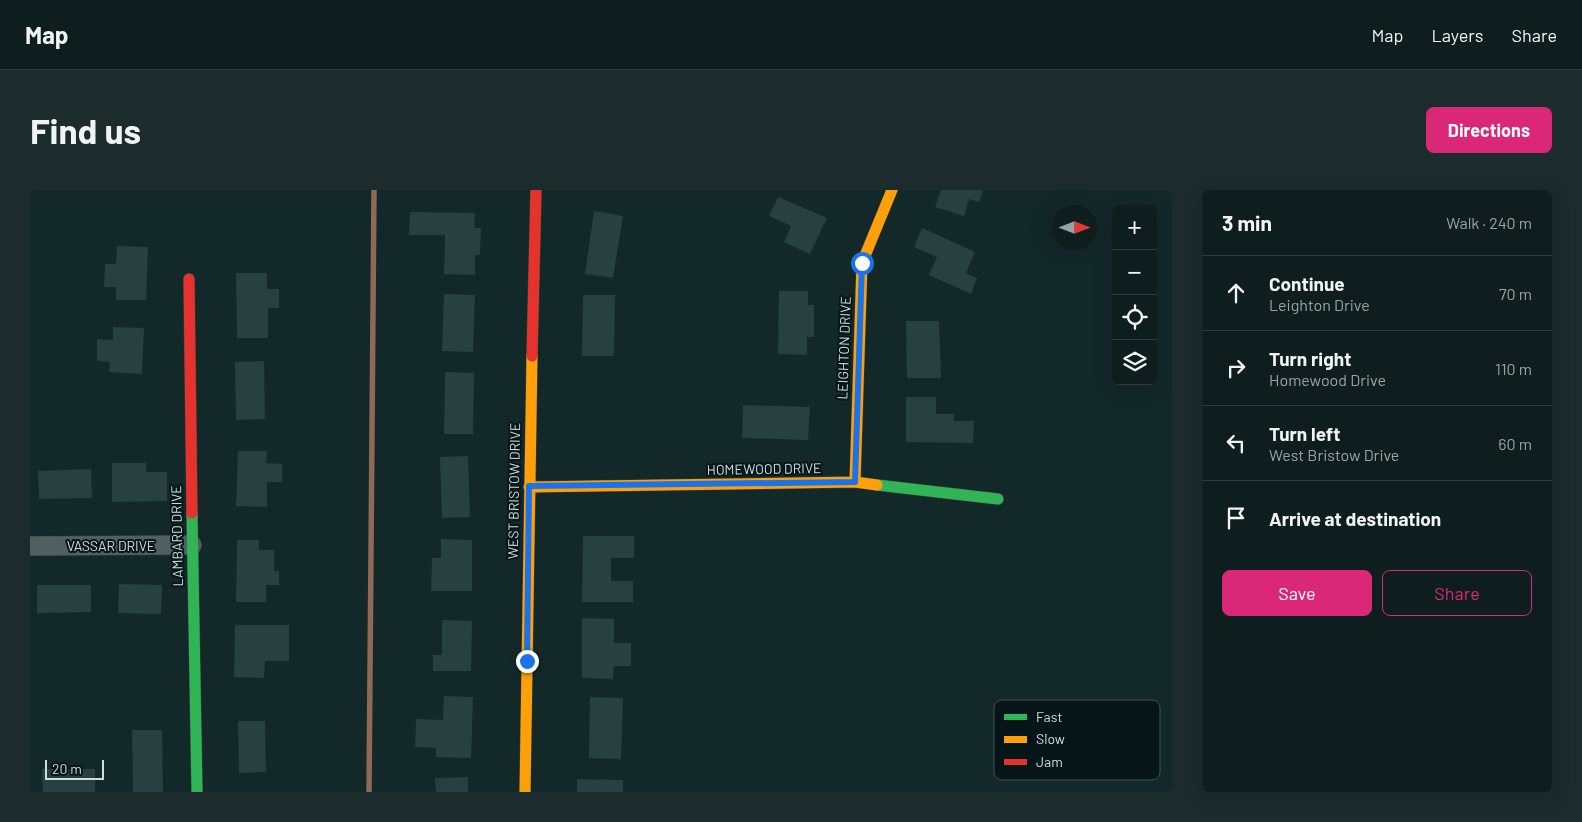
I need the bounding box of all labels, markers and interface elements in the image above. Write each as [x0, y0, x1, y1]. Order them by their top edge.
text: Map [25, 20, 68, 49]
text: Map [1371, 24, 1403, 46]
text: Layers [1431, 24, 1484, 46]
text: Share [1512, 24, 1557, 46]
button: Directions [1426, 107, 1552, 153]
text: Find us [30, 109, 141, 151]
north arrow [1052, 205, 1097, 250]
map controls [1112, 205, 1157, 385]
button: + [1112, 205, 1157, 250]
text: 3 min [1222, 210, 1272, 235]
text: Walk · 240 m [1446, 213, 1532, 232]
button: − [1112, 250, 1157, 295]
route start [851, 252, 874, 275]
text: Continue [1269, 272, 1345, 295]
icon: ahead [1222, 279, 1250, 307]
text: 70 m [1499, 284, 1532, 303]
button: locate [1112, 295, 1157, 340]
text: Leighton Drive [1269, 295, 1370, 314]
street label: LEIGHTON DRIVE [833, 296, 854, 400]
button: layers [1112, 340, 1157, 385]
text: Turn right [1269, 347, 1351, 370]
icon: right [1222, 354, 1250, 382]
text: 110 m [1495, 359, 1532, 378]
text: Homewood Drive [1269, 370, 1386, 389]
text: Turn left [1269, 422, 1340, 445]
street label: WEST BRISTOW DRIVE [504, 423, 523, 559]
icon: left [1222, 429, 1250, 457]
text: 60 m [1498, 434, 1532, 453]
text: West Bristow Drive [1269, 445, 1399, 464]
street label: HOMEWOOD DRIVE [706, 459, 822, 478]
street label: LAMBARD DRIVE [167, 485, 186, 587]
icon: arrive [1222, 504, 1250, 532]
text: Arrive at destination [1269, 507, 1441, 530]
street label: VASSAR DRIVE [67, 537, 155, 554]
button: Save [1222, 570, 1372, 616]
button: Share [1382, 570, 1532, 616]
route end [516, 650, 539, 673]
legend [994, 700, 1160, 780]
text: Fast [1036, 708, 1062, 725]
text: Slow [1036, 730, 1065, 747]
text: Jam [1036, 753, 1063, 770]
scale bar [45, 757, 104, 780]
text: 20 m [52, 760, 82, 777]

